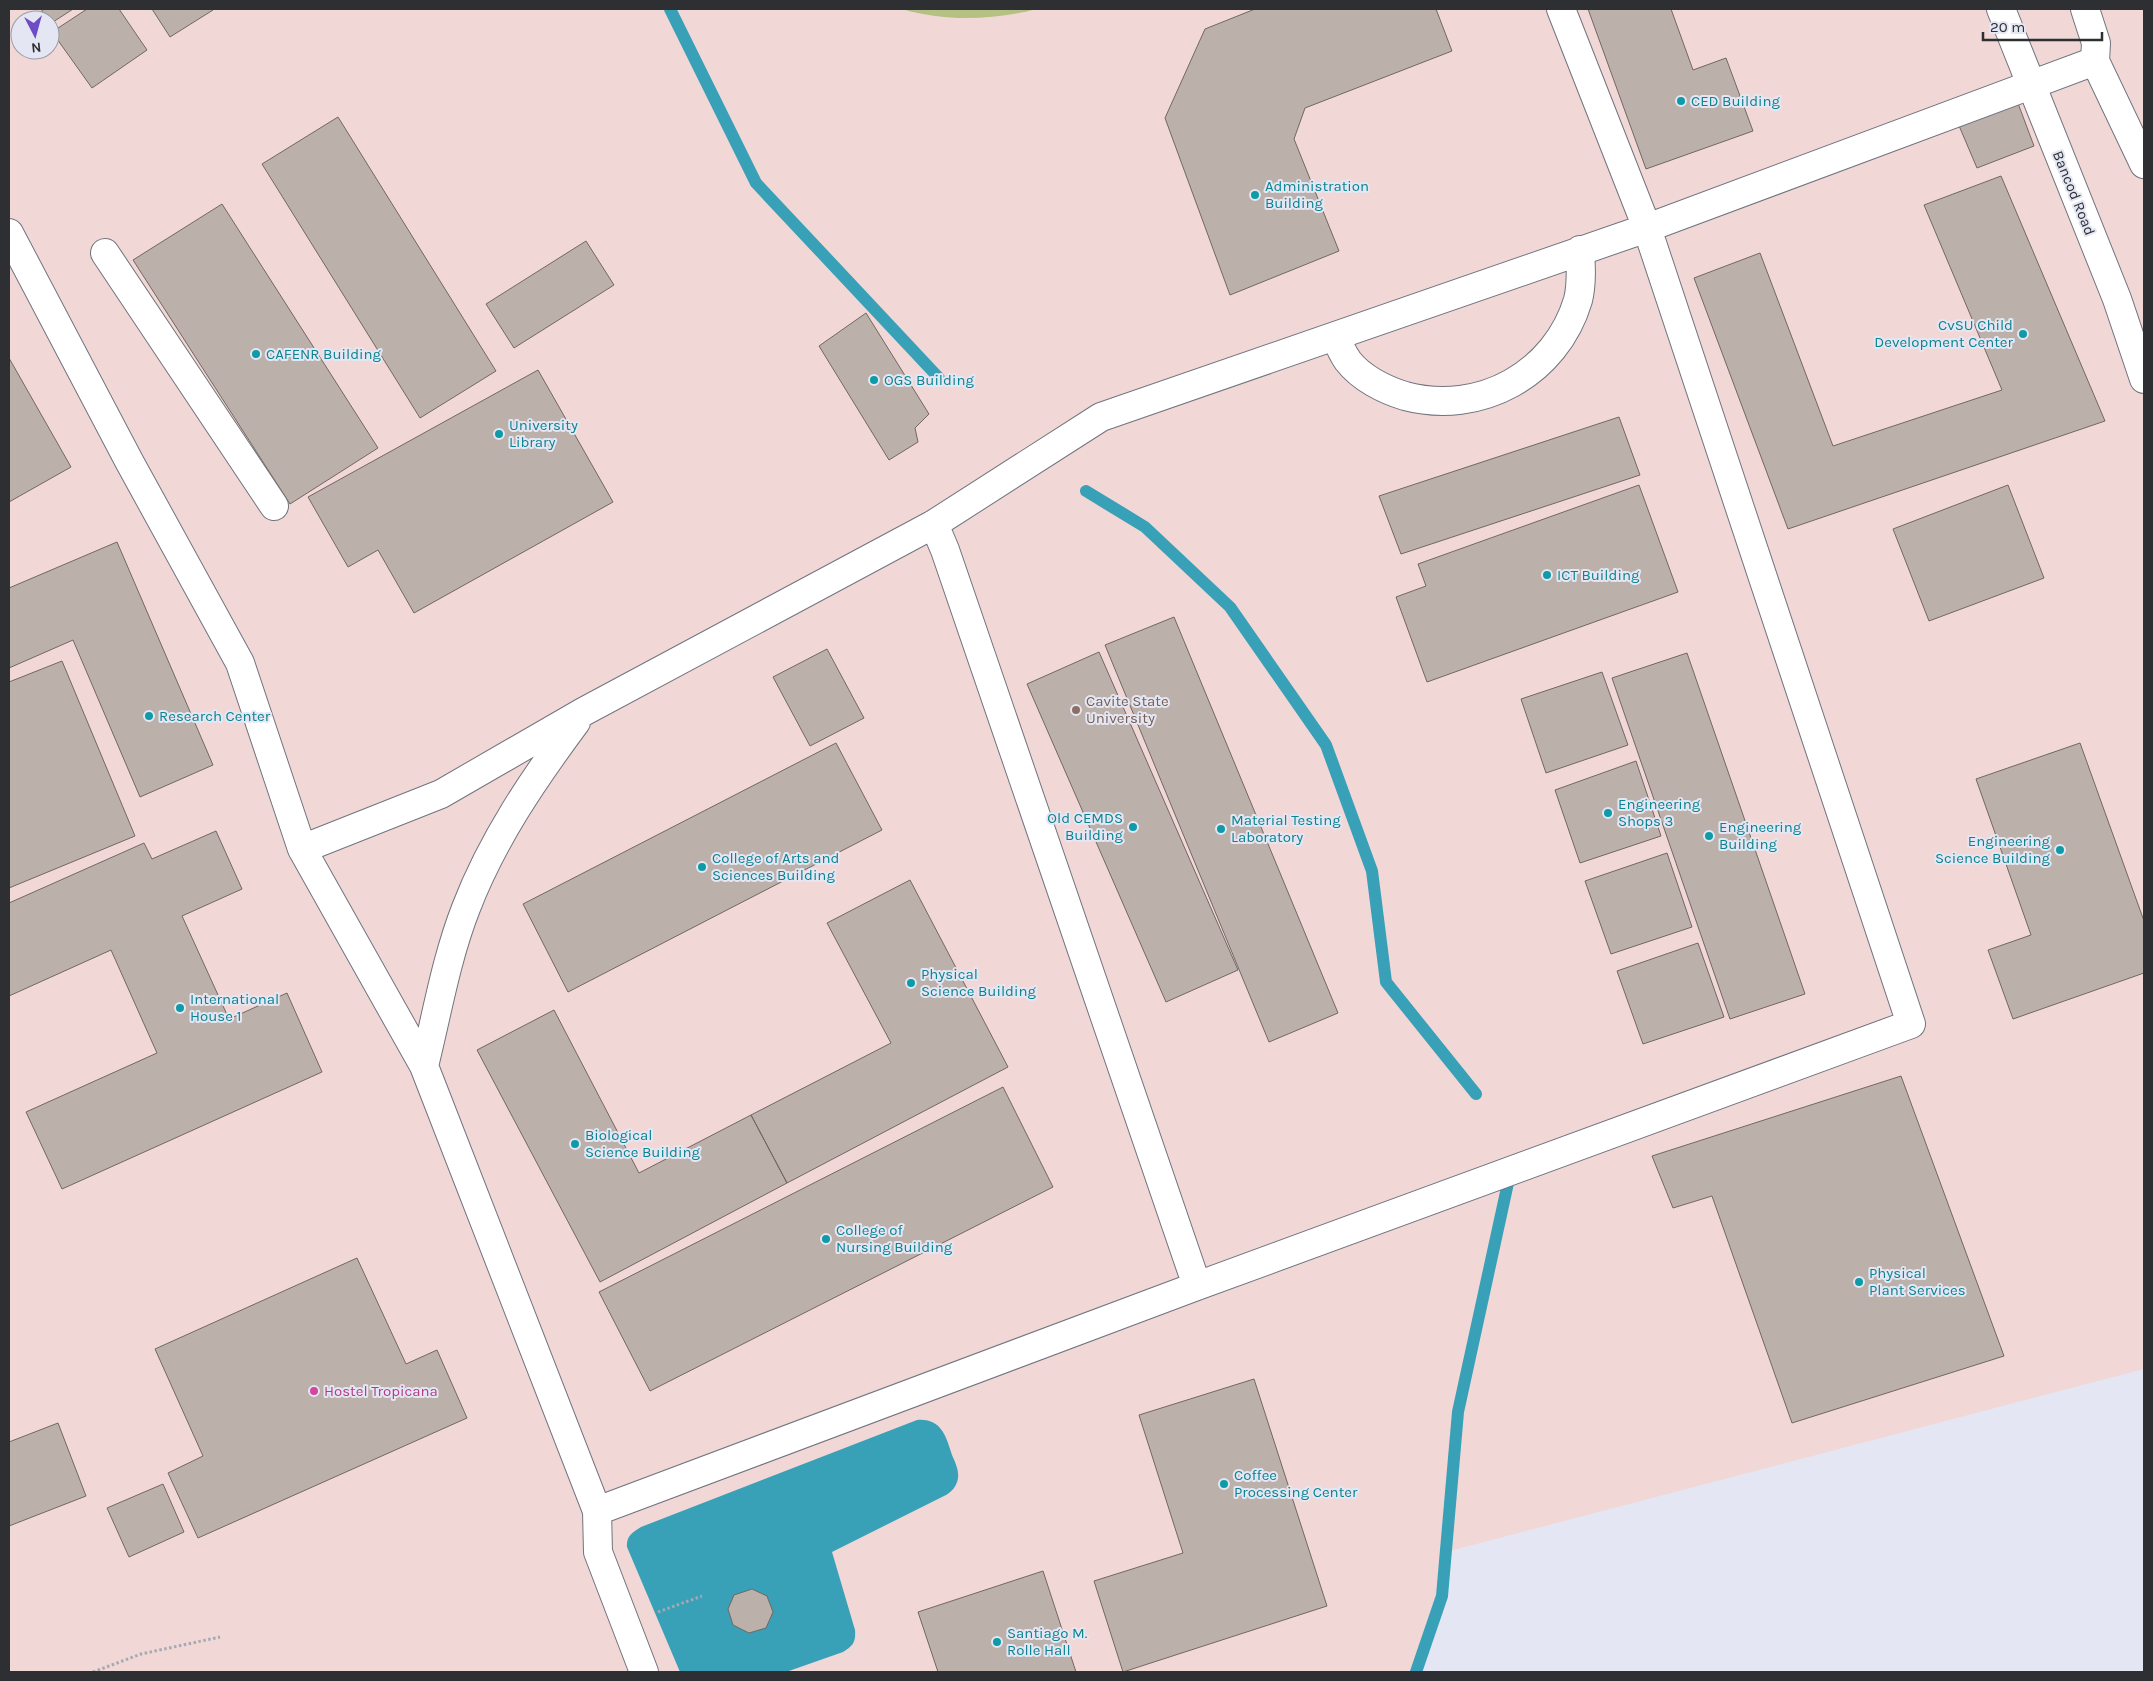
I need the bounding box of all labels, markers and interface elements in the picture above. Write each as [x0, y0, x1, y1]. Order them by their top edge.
north arrow [10, 10, 60, 60]
scale bar [1983, 10, 2102, 42]
text: 20 m [1990, 18, 2025, 36]
text: N [30, 38, 42, 56]
place label: CED Building [1691, 92, 1781, 110]
marker: CED Building [1675, 95, 1687, 107]
street label: Bancod Road [2049, 148, 2099, 238]
place label: Administration Building [1265, 177, 1369, 212]
marker: Administration Building [1249, 189, 1261, 201]
place label: CvSU Child Development Center [1874, 316, 2014, 351]
marker: CvSU Child Development Center [2017, 328, 2029, 340]
place label: CAFENR Building [266, 345, 382, 363]
marker: CAFENR Building [250, 348, 262, 360]
place label: OGS Building [884, 371, 974, 389]
marker: OGS Building [868, 374, 880, 386]
place label: University Library [509, 416, 578, 451]
marker: University Library [493, 428, 505, 440]
place label: ICT Building [1557, 566, 1640, 584]
marker: ICT Building [1541, 569, 1553, 581]
place label: Cavite State University [1086, 692, 1169, 727]
marker: Cavite State University [1070, 704, 1082, 716]
place label: Research Center [159, 707, 271, 725]
marker: Research Center [143, 710, 155, 722]
place label: Engineering Shops 3 [1618, 795, 1701, 830]
marker: Engineering Shops 3 [1602, 807, 1614, 819]
place label: Old CEMDS Building [1047, 809, 1124, 844]
place label: Material Testing Laboratory [1231, 811, 1341, 846]
place label: Engineering Building [1719, 818, 1802, 853]
marker: Old CEMDS Building [1127, 821, 1139, 833]
marker: Material Testing Laboratory [1215, 823, 1227, 835]
marker: Engineering Building [1703, 830, 1715, 842]
place label: Engineering Science Building [1935, 832, 2051, 867]
marker: Engineering Science Building [2054, 844, 2066, 856]
place label: College of Arts and Sciences Building [712, 849, 839, 884]
marker: College of Arts and Sciences Building [696, 861, 708, 873]
place label: Physical Science Building [921, 965, 1037, 1000]
marker: Physical Science Building [905, 977, 917, 989]
place label: International House 1 [190, 990, 279, 1025]
marker: International House 1 [174, 1002, 186, 1014]
place label: Biological Science Building [585, 1126, 701, 1161]
marker: Biological Science Building [569, 1138, 581, 1150]
place label: College of Nursing Building [836, 1221, 953, 1256]
marker: College of Nursing Building [820, 1233, 832, 1245]
place label: Physical Plant Services [1869, 1264, 1966, 1299]
marker: Physical Plant Services [1853, 1276, 1865, 1288]
place label: Hostel Tropicana [324, 1382, 438, 1400]
marker: Hostel Tropicana [308, 1385, 320, 1397]
place label: Coffee Processing Center [1234, 1466, 1358, 1501]
marker: Coffee Processing Center [1218, 1478, 1230, 1490]
place label: Santiago M. Rolle Hall [1007, 1624, 1088, 1659]
marker: Santiago M. Rolle Hall [991, 1636, 1003, 1648]

